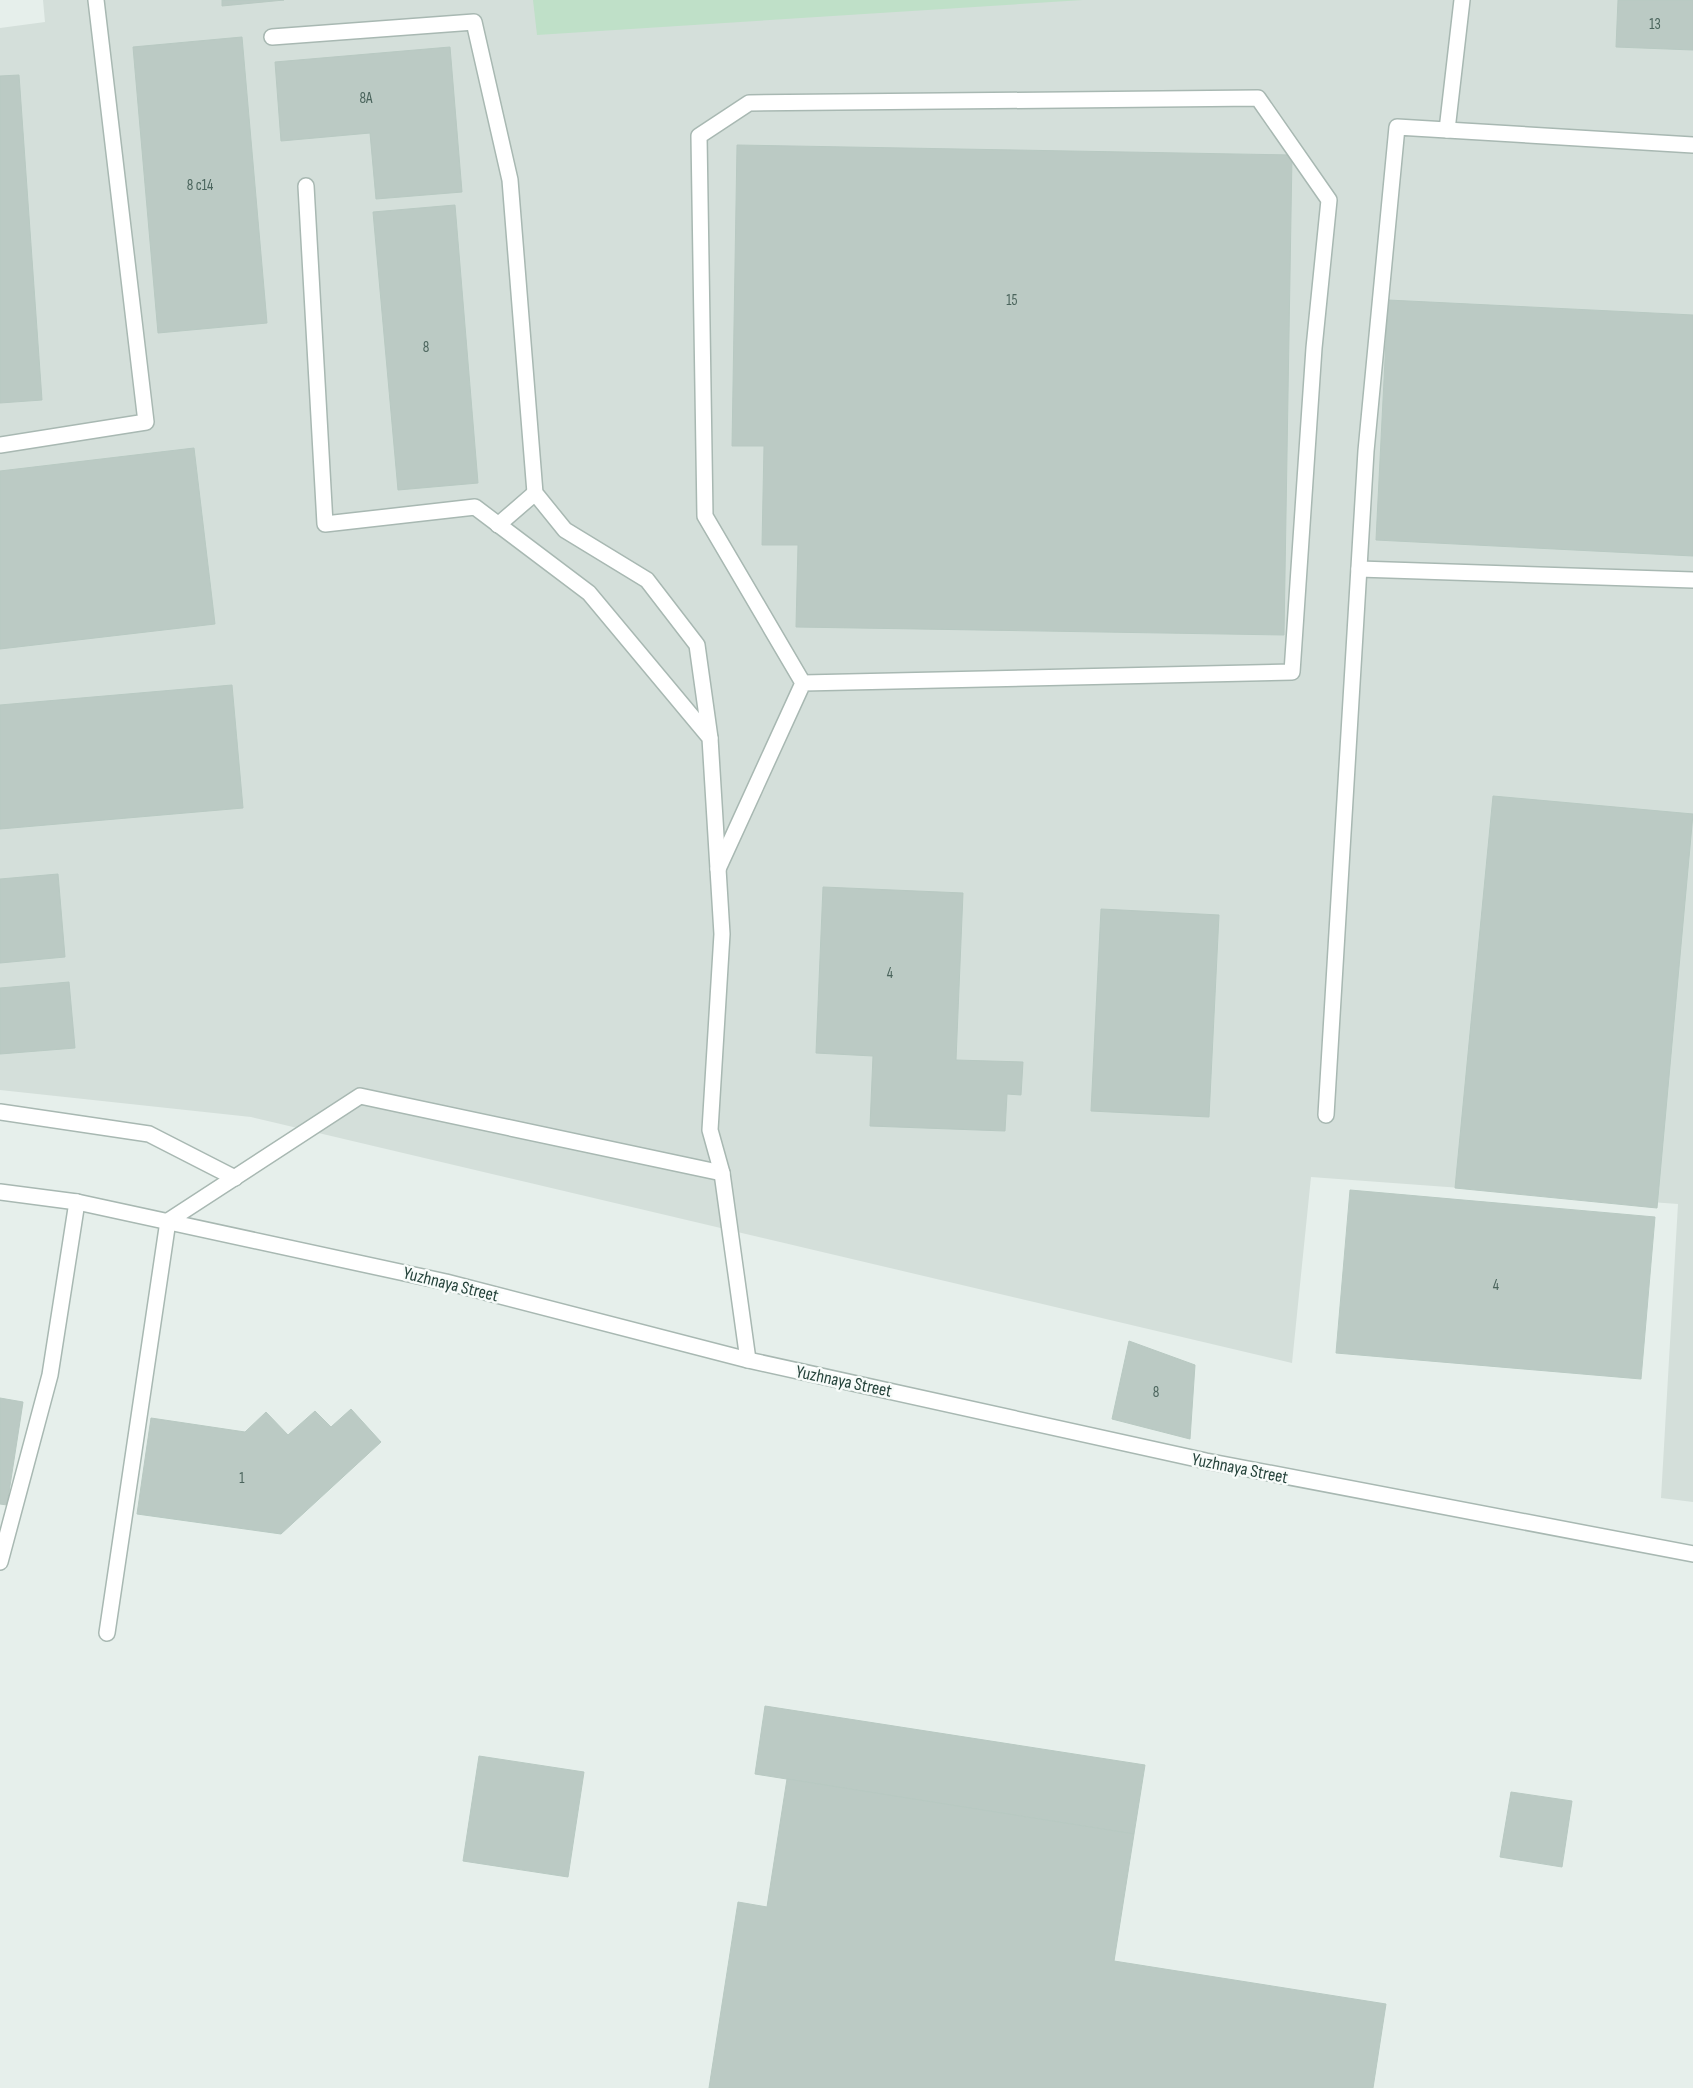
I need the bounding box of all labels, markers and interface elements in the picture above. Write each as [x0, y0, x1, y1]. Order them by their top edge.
house number: 13 [1649, 15, 1661, 34]
house number: 8А [360, 89, 373, 108]
house number: 8 с14 [187, 176, 213, 195]
house number: 15 [1006, 291, 1018, 310]
house number: 8 [423, 338, 429, 357]
house number: 4 [887, 964, 893, 983]
street label: Yuzhnaya Street [401, 1263, 501, 1307]
house number: 4 [1493, 1276, 1499, 1295]
street label: Yuzhnaya Street [794, 1361, 894, 1402]
house number: 8 [1153, 1383, 1159, 1402]
street label: Yuzhnaya Street [1190, 1449, 1290, 1488]
house number: 1 [239, 1469, 245, 1488]

